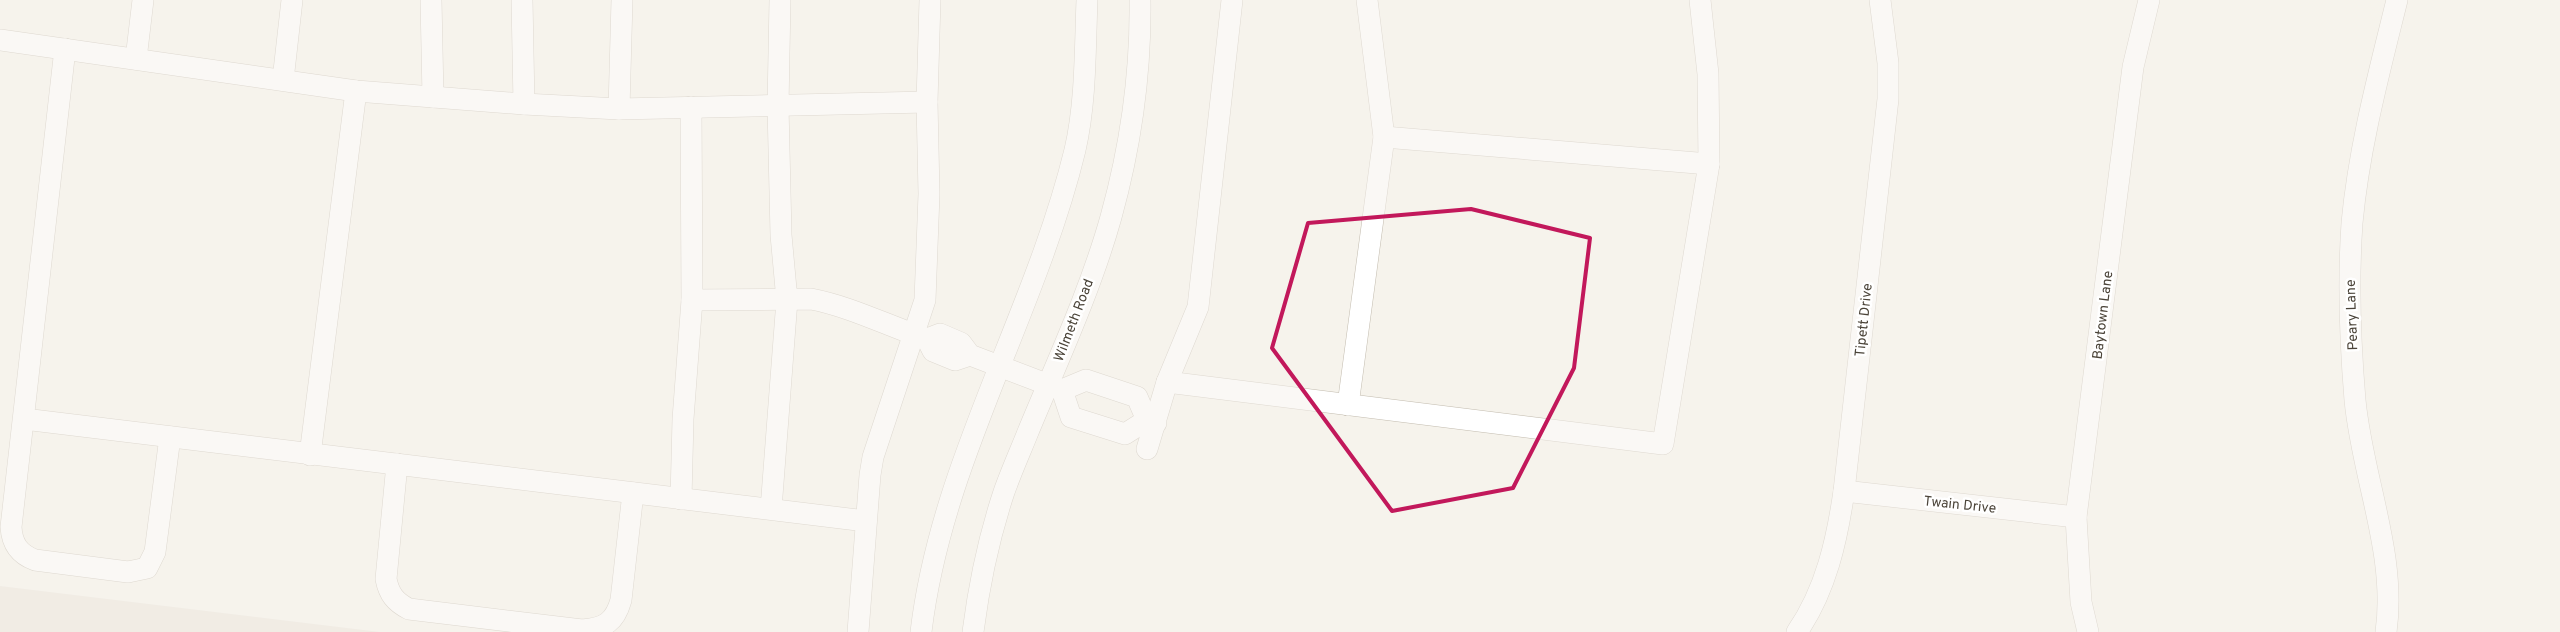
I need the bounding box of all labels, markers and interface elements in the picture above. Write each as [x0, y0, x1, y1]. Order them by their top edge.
street label: Baytown Lane [2090, 270, 2117, 360]
street label: Wilmeth Road [1051, 277, 1098, 364]
street label: Peary Lane [2343, 279, 2362, 351]
street label: Tipett Drive [1852, 282, 1877, 358]
street label: Twain Drive [1923, 493, 1997, 518]

